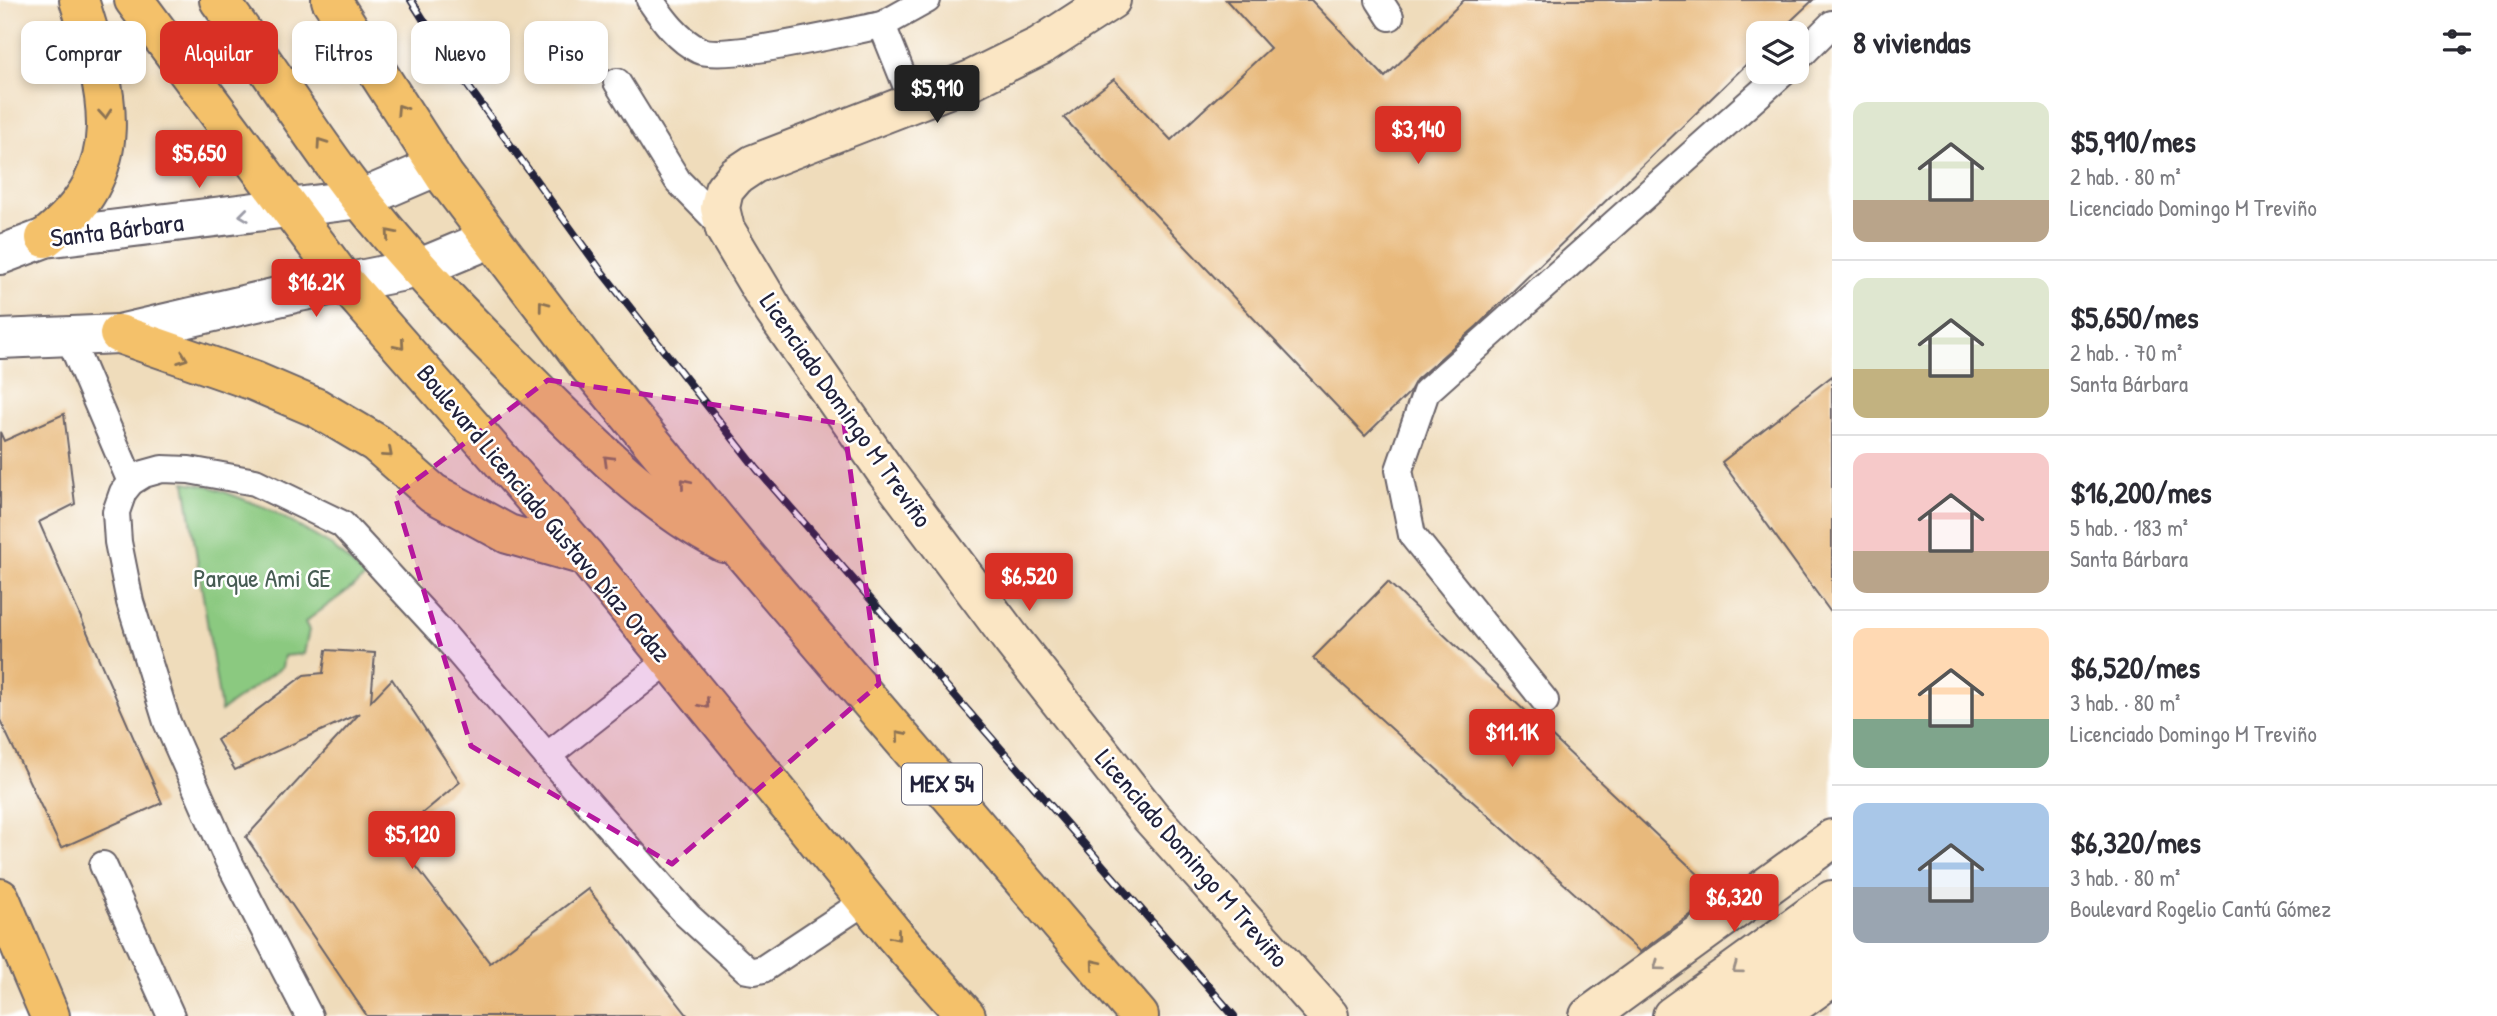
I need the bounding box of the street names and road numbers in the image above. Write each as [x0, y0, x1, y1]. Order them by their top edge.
street label: Santa Bárbara [49, 204, 185, 255]
street label: Licenciado Domingo M Treviño [752, 285, 941, 534]
street label: Boulevard Licenciado Gustavo Díaz Ordaz [409, 356, 680, 669]
street label: Licenciado Domingo M Treviño [1088, 741, 1297, 974]
road number: MEX 54 [902, 764, 982, 804]

